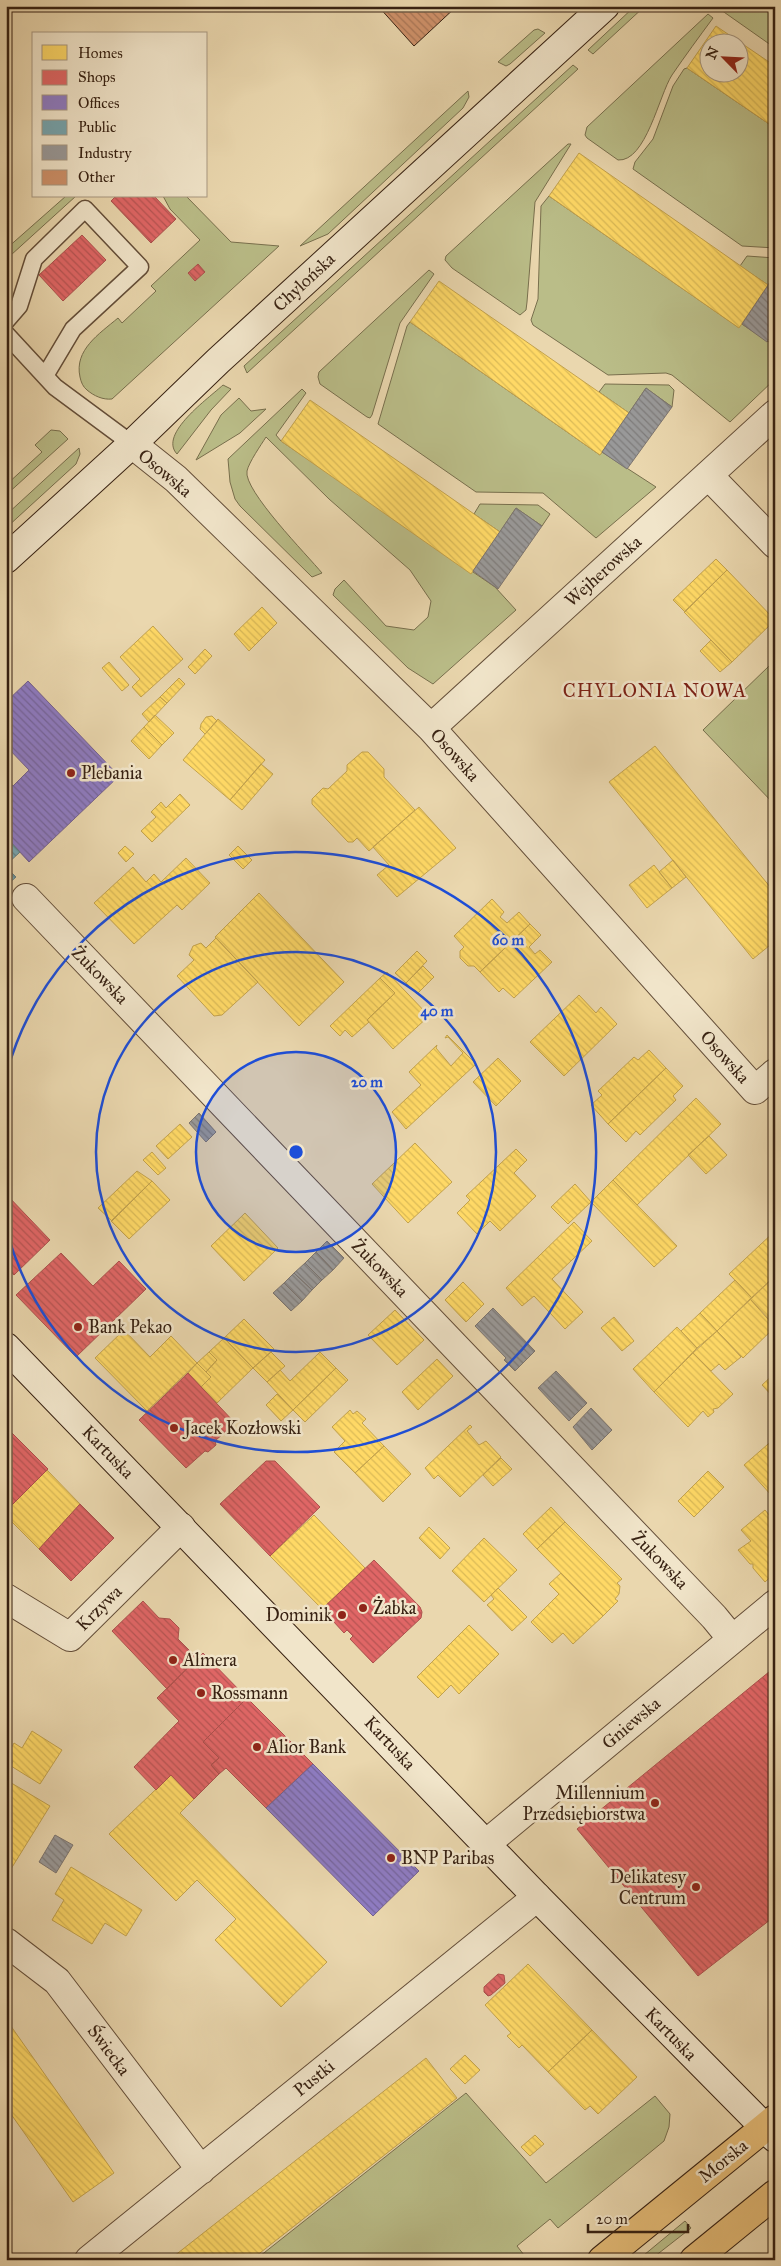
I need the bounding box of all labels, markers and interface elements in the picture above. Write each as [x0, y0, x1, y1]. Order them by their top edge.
legend [32, 32, 208, 198]
north arrow [698, 32, 748, 82]
text: Homes [78, 44, 123, 62]
text: N [702, 44, 723, 62]
text: Shops [78, 68, 116, 86]
text: Offices [78, 94, 119, 112]
text: Public [78, 118, 116, 136]
text: Industry [78, 144, 132, 162]
text: Other [78, 168, 115, 186]
street label: Chylońska [269, 248, 340, 316]
street label: Osowska [134, 444, 197, 502]
street label: Wejherowska [560, 531, 646, 611]
district label: CHYLONIA NOWA [563, 679, 747, 702]
street label: Osowska [426, 724, 485, 786]
place label: Plebania [81, 762, 143, 784]
marker: Plebania [65, 767, 77, 779]
text: 60 m [492, 931, 525, 949]
street label: Żukowska [67, 941, 134, 1009]
text: 40 m [421, 1002, 454, 1021]
street label: Osowska [696, 1026, 755, 1088]
text: 20 m [351, 1073, 383, 1091]
centre of rings [287, 1143, 305, 1161]
street label: Żukowska [347, 1234, 414, 1302]
place label: Bank Pekao [88, 1316, 172, 1338]
marker: Bank Pekao [72, 1321, 84, 1333]
place label: Jacek Kozłowski [182, 1417, 301, 1440]
street label: Kartuska [77, 1421, 139, 1484]
marker: Jacek Kozłowski [168, 1422, 180, 1434]
street label: Żukowska [627, 1526, 694, 1594]
street label: Krzywa [72, 1580, 127, 1635]
place label: Żabka [373, 1596, 417, 1619]
marker: Żabka [357, 1602, 369, 1614]
place label: Dominik [266, 1604, 333, 1626]
marker: Dominik [336, 1609, 348, 1621]
place label: Almera [182, 1649, 237, 1671]
marker: Almera [167, 1654, 179, 1666]
place label: Rossmann [211, 1682, 288, 1704]
marker: Rossmann [195, 1687, 207, 1699]
street label: Gniewska [597, 1692, 665, 1754]
street label: Kartuska [360, 1712, 421, 1775]
place label: Alior Bank [266, 1736, 347, 1758]
marker: Alior Bank [251, 1741, 263, 1753]
place label: Millennium Przedsiębiorstwa [523, 1782, 645, 1825]
marker: Millennium Przedsiębiorstwa [649, 1797, 661, 1809]
place label: BNP Paribas [401, 1847, 494, 1869]
marker: BNP Paribas [385, 1852, 397, 1864]
place label: Delikatesy Centrum [610, 1866, 687, 1909]
marker: Delikatesy Centrum [690, 1881, 702, 1893]
street label: Kartuska [640, 2003, 702, 2066]
street label: Świecka [83, 2019, 137, 2080]
street label: Pustki [289, 2055, 339, 2101]
street label: Morska [694, 2134, 752, 2187]
scale bar [588, 2201, 688, 2233]
text: 20 m [596, 2210, 628, 2228]

